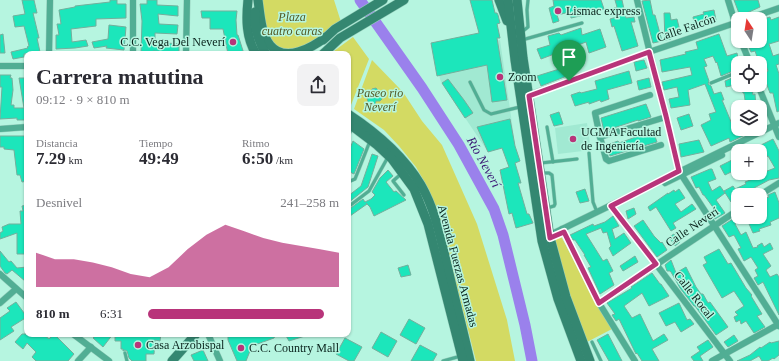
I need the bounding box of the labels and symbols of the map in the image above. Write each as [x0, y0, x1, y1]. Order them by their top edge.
place label: Lismac express [566, 4, 641, 18]
marker: Lismac express [553, 6, 563, 16]
park label: Plaza cuatro caras [262, 10, 323, 38]
street label: Calle Falcón [655, 11, 717, 45]
north arrow [731, 12, 767, 48]
place label: C.C. Vega Del Neverí [120, 35, 226, 49]
marker: C.C. Vega Del Neverí [228, 37, 238, 47]
pin [552, 40, 586, 81]
place label: Zoom [508, 70, 537, 84]
marker: Zoom [495, 72, 505, 82]
park label: Paseo rio Neverí [356, 86, 403, 114]
place label: UGMA Facultad de Ingeniería [581, 125, 661, 153]
water label: Río Neverí [463, 133, 505, 191]
marker: UGMA Facultad de Ingeniería [568, 134, 578, 144]
street label: Avenida Fuerzas Armadas [435, 203, 481, 329]
street label: Calle Neverí [663, 204, 722, 250]
street label: Calle Rocal [671, 268, 717, 322]
place label: Casa Arzobispal [146, 338, 225, 352]
marker: Casa Arzobispal [133, 340, 143, 350]
place label: C.C. Country Mall [249, 341, 340, 355]
marker: C.C. Country Mall [236, 343, 246, 353]

